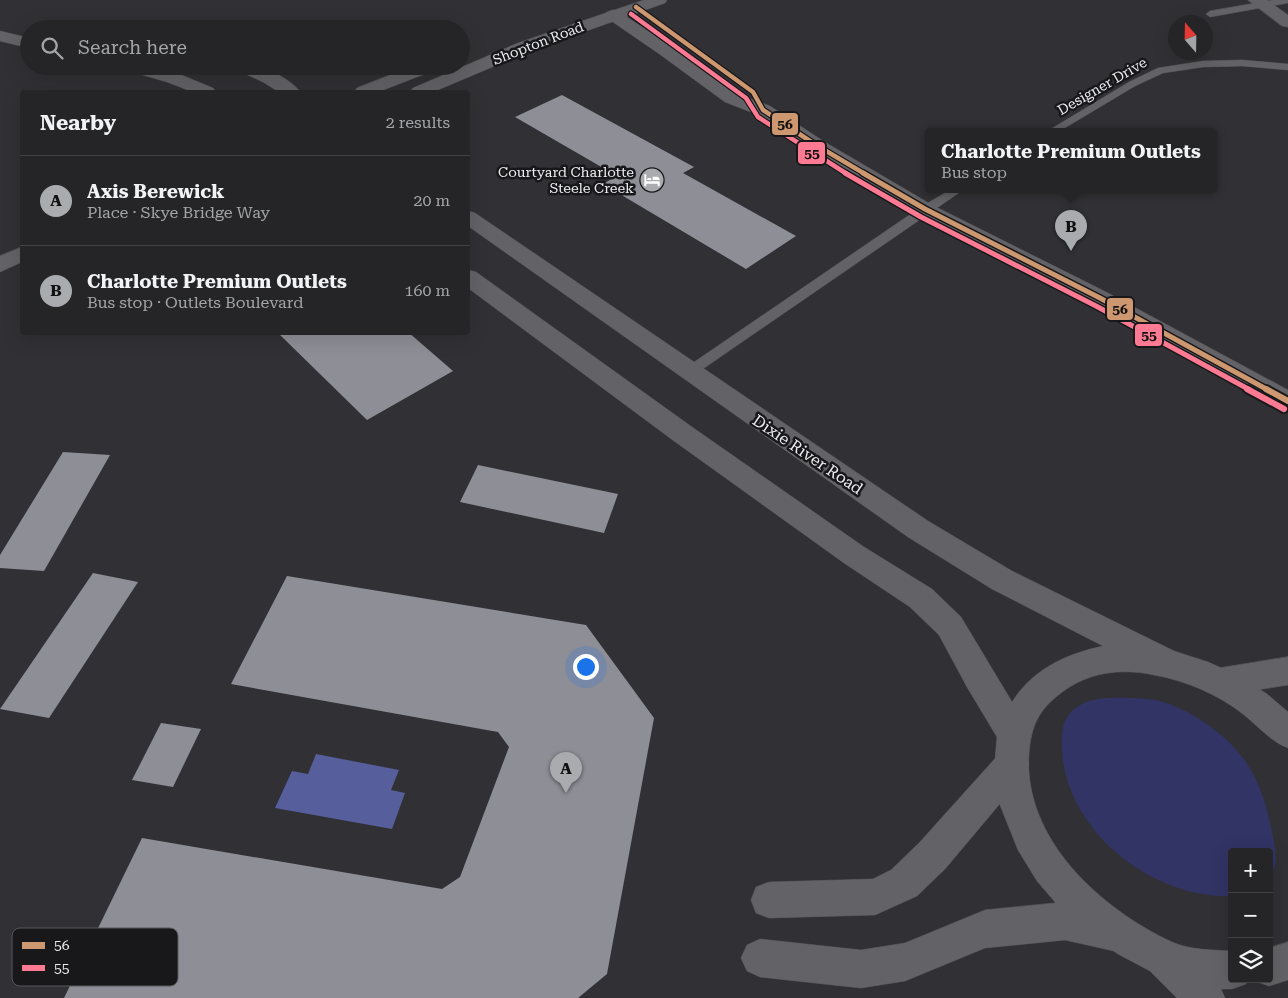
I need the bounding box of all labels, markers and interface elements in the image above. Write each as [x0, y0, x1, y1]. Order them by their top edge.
north arrow [1168, 15, 1213, 60]
street label: Shopton Road [490, 18, 586, 68]
search box [20, 20, 470, 75]
icon: search [38, 34, 66, 62]
text: Search here [78, 36, 187, 59]
street label: Designer Drive [1055, 54, 1150, 118]
text: Nearby [40, 111, 116, 135]
line badge: 56 [771, 112, 799, 136]
text: 2 results [386, 113, 450, 132]
text: 56 [777, 116, 793, 132]
popup [925, 128, 1217, 193]
text: Charlotte Premium Outlets [941, 140, 1201, 163]
line badge: 55 [797, 141, 826, 165]
text: 55 [804, 145, 820, 161]
text: Bus stop [941, 163, 1007, 182]
place label: Courtyard Charlotte Steele Creek [498, 164, 634, 196]
hotel icon: Courtyard Charlotte Steele Creek [639, 167, 665, 193]
text: Axis Berewick [87, 180, 224, 203]
text: A [50, 191, 62, 210]
text: 20 m [413, 191, 450, 210]
text: Place · Skye Bridge Way [87, 203, 270, 222]
pin: B [1055, 210, 1087, 251]
text: Charlotte Premium Outlets [87, 270, 347, 293]
text: B [50, 281, 62, 300]
text: 160 m [404, 281, 450, 300]
text: Bus stop · Outlets Boulevard [87, 293, 303, 312]
line badge: 56 [1106, 297, 1134, 321]
text: 56 [1112, 301, 1128, 317]
line badge: 55 [1134, 323, 1163, 347]
text: 55 [1141, 327, 1157, 343]
street label: Dixie River Road [749, 411, 866, 498]
your location [573, 654, 599, 680]
pin: A [550, 752, 582, 793]
map controls [1228, 848, 1273, 983]
button: + [1228, 848, 1273, 893]
button: − [1228, 893, 1273, 938]
legend [12, 928, 178, 986]
text: 56 [54, 937, 70, 953]
button: layers [1228, 938, 1273, 983]
text: 55 [54, 960, 70, 976]

